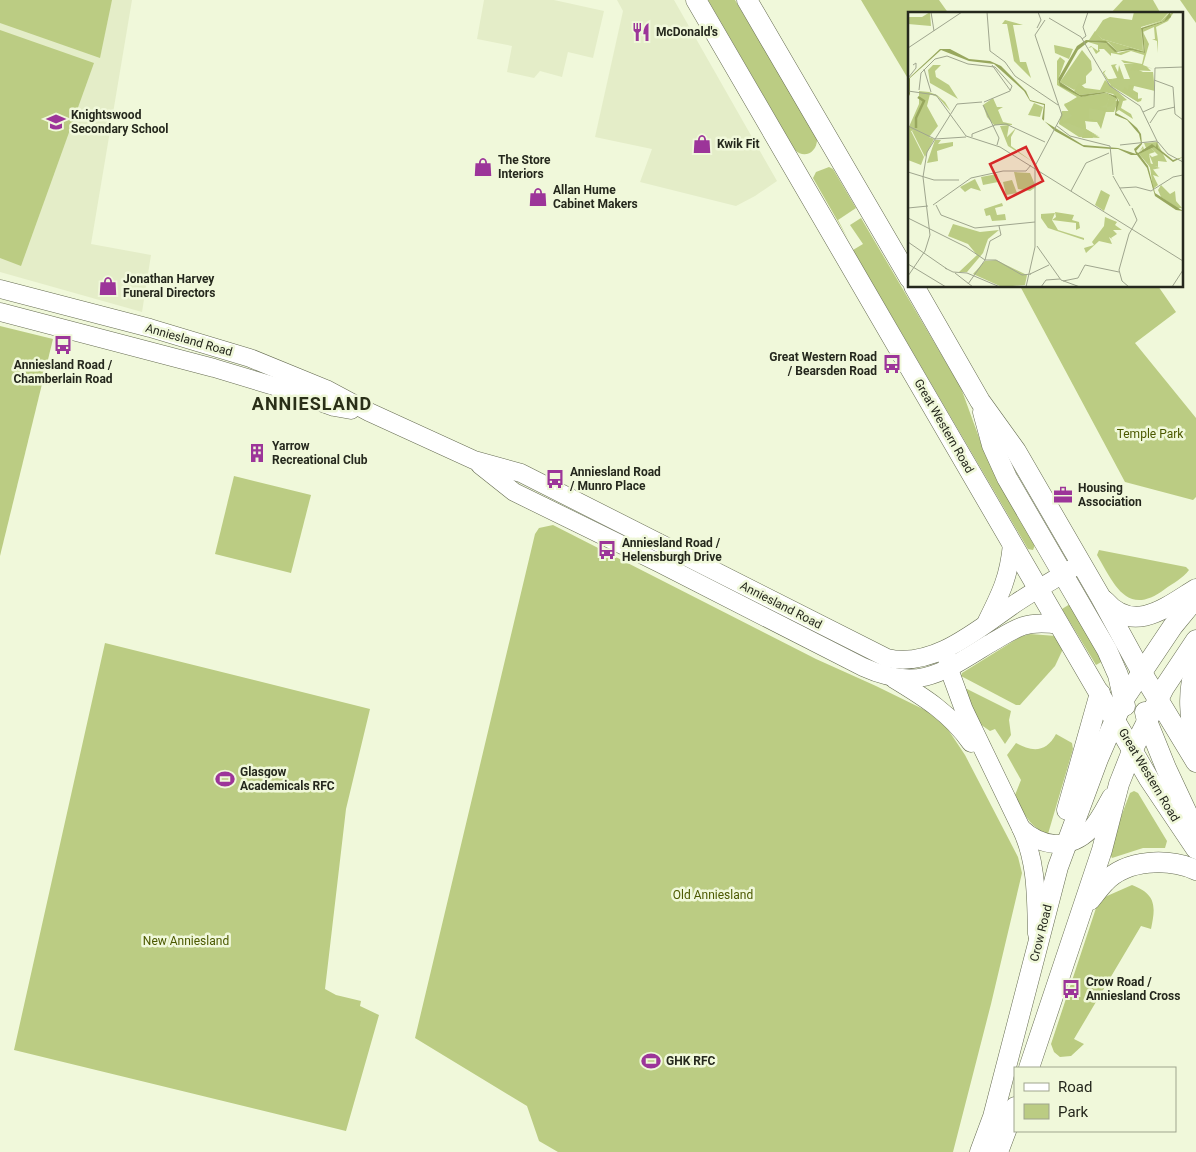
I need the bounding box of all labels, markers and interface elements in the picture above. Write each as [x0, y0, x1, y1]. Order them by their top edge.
inset map [908, 12, 1184, 288]
restaurant icon: McDonald's [630, 21, 652, 43]
place label: McDonald's [656, 25, 718, 39]
place label: Knightswood Secondary School [71, 108, 168, 136]
school or university icon: Knightswood Secondary School [45, 111, 67, 133]
shop icon: Kwik Fit [691, 133, 713, 155]
place label: Kwik Fit [717, 137, 759, 151]
place label: The Store Interiors [498, 153, 551, 181]
shop icon: The Store Interiors [472, 156, 494, 178]
place label: Allan Hume Cabinet Makers [553, 183, 638, 211]
shop icon: Allan Hume Cabinet Makers [527, 186, 549, 208]
place label: Jonathan Harvey Funeral Directors [123, 272, 215, 300]
shop icon: Jonathan Harvey Funeral Directors [97, 275, 119, 297]
street label: Anniesland Road [144, 321, 234, 359]
bus stop icon: Anniesland Road / Chamberlain Road [52, 334, 74, 356]
place label: Great Western Road / Bearsden Road [769, 350, 877, 378]
bus stop icon: Great Western Road / Bearsden Road [881, 353, 903, 375]
place label: Anniesland Road / Chamberlain Road [13, 358, 113, 386]
street label: Great Western Road [911, 376, 977, 476]
district label: ANNIESLAND [252, 393, 372, 414]
park label: Temple Park [1117, 427, 1184, 441]
place label: Yarrow Recreational Club [272, 439, 368, 467]
building icon: Yarrow Recreational Club [246, 442, 268, 464]
place label: Anniesland Road / Munro Place [569, 465, 661, 493]
bus stop icon: Anniesland Road / Munro Place [544, 468, 566, 490]
place label: Housing Association [1078, 481, 1142, 509]
office icon: Housing Association [1052, 484, 1074, 506]
place label: Anniesland Road / Helensburgh Drive [622, 536, 722, 564]
bus stop icon: Anniesland Road / Helensburgh Drive [596, 539, 618, 561]
street label: Anniesland Road [738, 578, 824, 632]
street label: Great Western Road [1116, 726, 1182, 824]
place label: Glasgow Academicals RFC [240, 765, 335, 793]
sports icon: Glasgow Academicals RFC [214, 768, 236, 790]
park label: Old Anniesland [673, 888, 753, 902]
street label: Crow Road [1027, 903, 1055, 963]
park label: New Anniesland [143, 934, 229, 948]
place label: Crow Road / Anniesland Cross [1086, 975, 1180, 1003]
bus stop icon: Crow Road / Anniesland Cross [1060, 978, 1082, 1000]
sports icon: GHK RFC [640, 1050, 662, 1072]
place label: GHK RFC [666, 1054, 716, 1068]
legend [1014, 1067, 1176, 1132]
text: Road [1058, 1078, 1092, 1096]
text: Park [1058, 1103, 1089, 1121]

